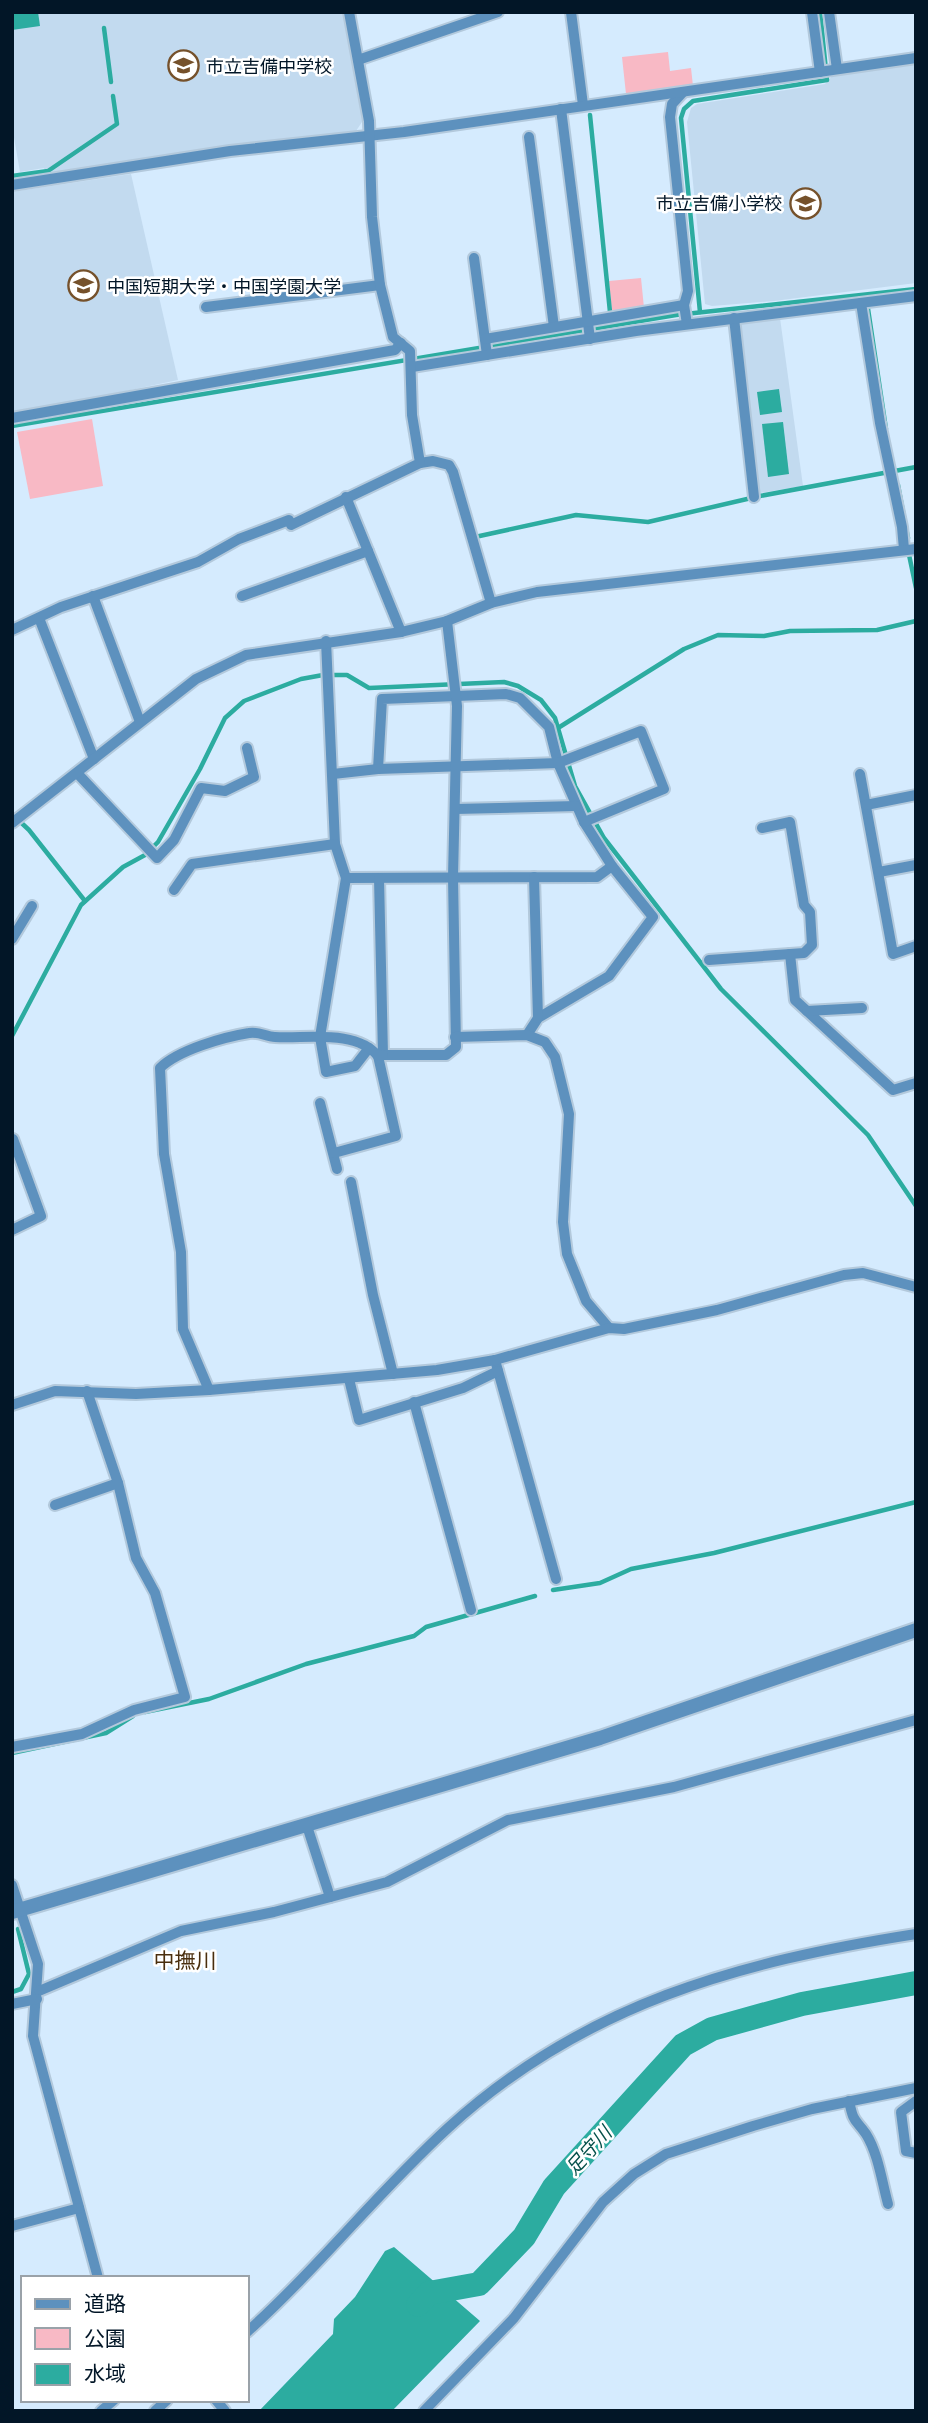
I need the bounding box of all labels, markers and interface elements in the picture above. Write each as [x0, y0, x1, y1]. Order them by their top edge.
school or university icon: 市立吉備中学校 [166, 49, 200, 83]
place label: 市立吉備中学校 [206, 55, 332, 77]
school or university icon: 市立吉備小学校 [788, 186, 822, 220]
place label: 市立吉備小学校 [656, 192, 782, 214]
school or university icon: 中国短期大学・中国学園大学 [67, 269, 101, 303]
place label: 中国短期大学・中国学園大学 [107, 275, 341, 297]
district label: 中撫川 [154, 1947, 217, 1972]
water label: 足守川 [560, 2120, 617, 2179]
legend [21, 2276, 248, 2402]
text: 道路 [84, 2290, 126, 2315]
text: 公園 [84, 2325, 126, 2350]
text: 水域 [84, 2360, 126, 2385]

